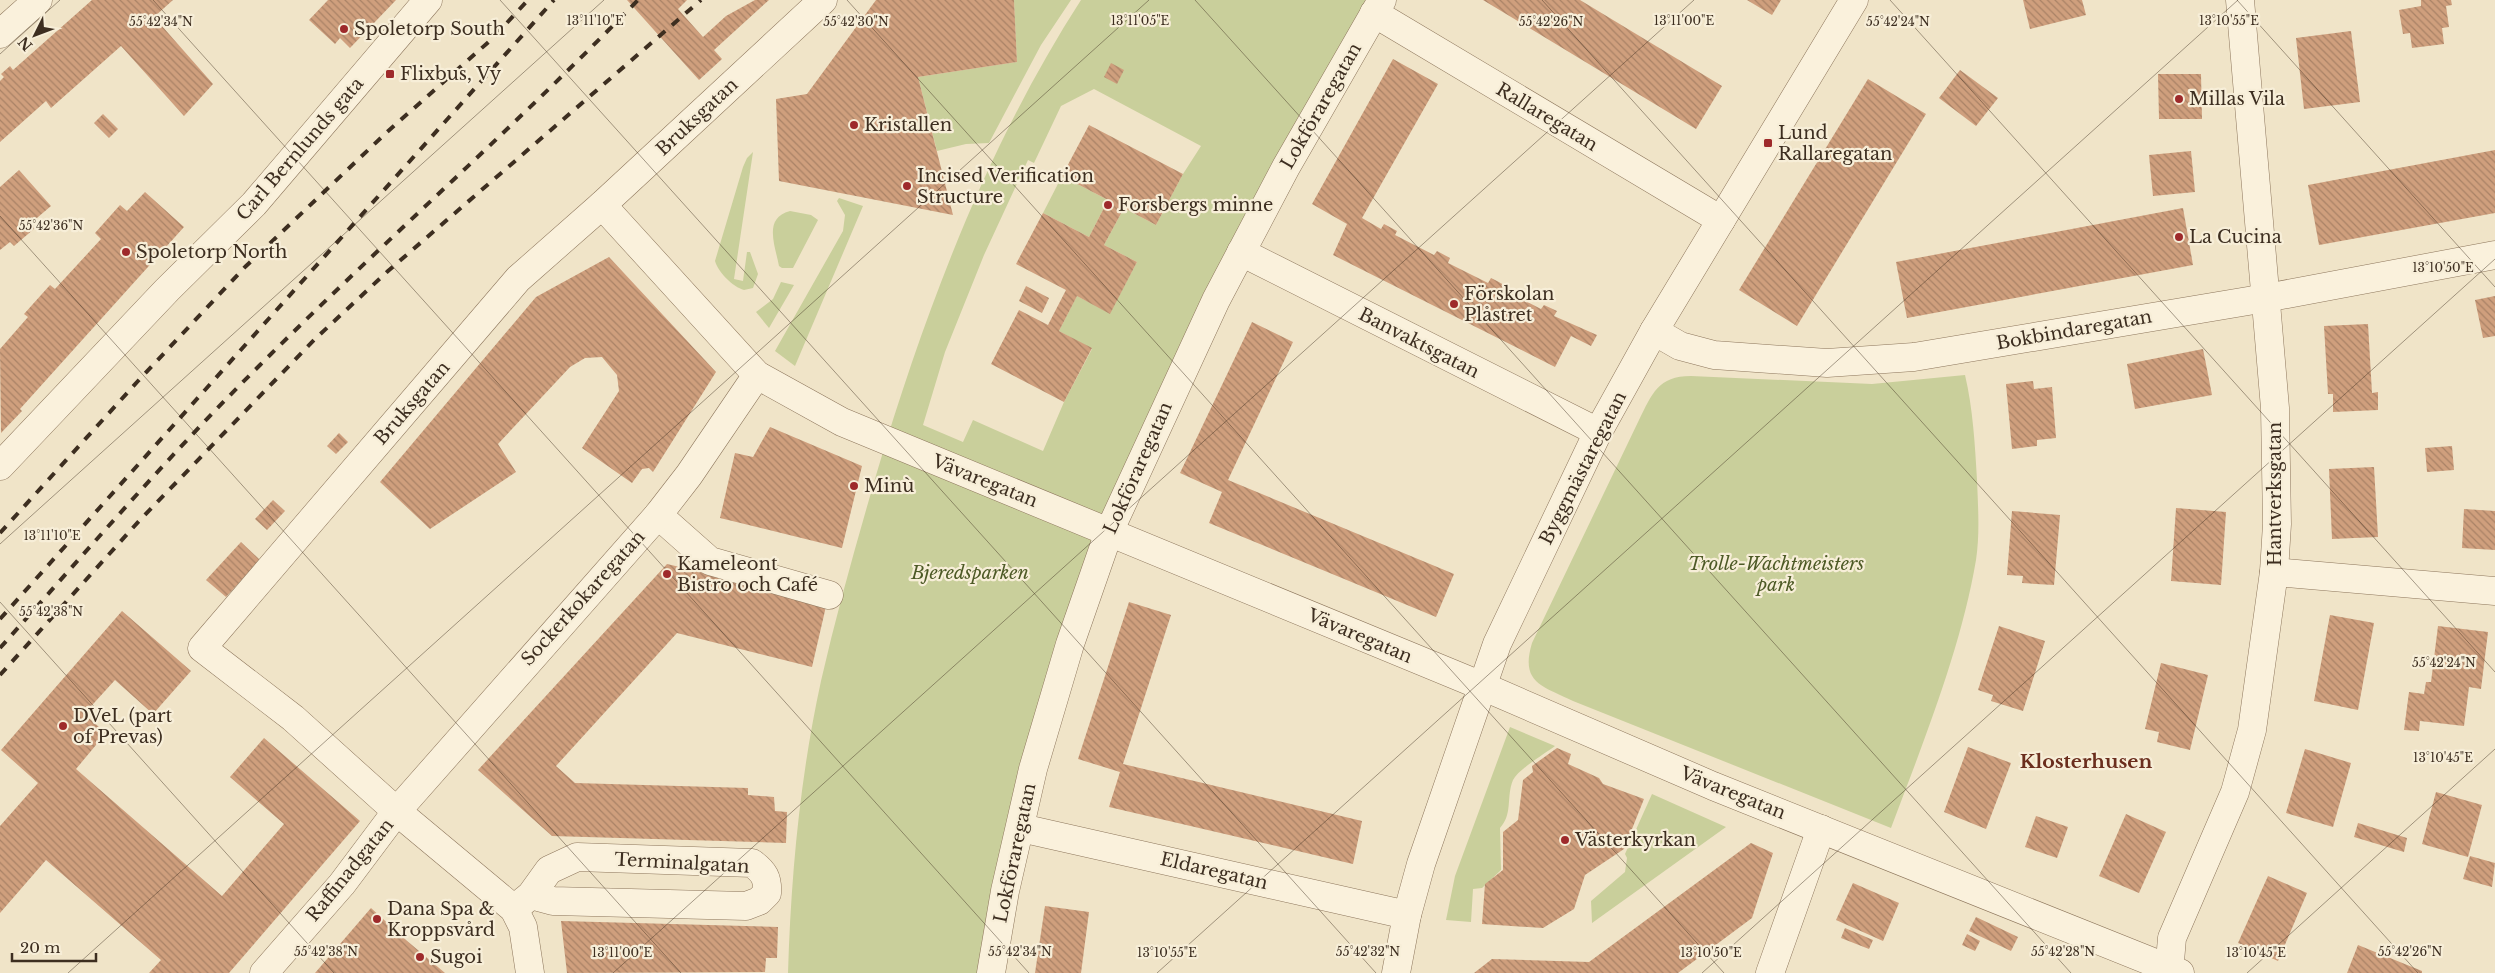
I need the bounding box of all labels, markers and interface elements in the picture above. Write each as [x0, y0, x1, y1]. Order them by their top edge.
north arrow [10, 10, 60, 60]
text: 13°11'10"E [566, 13, 624, 28]
text: 13°11'05"E [1111, 13, 1170, 28]
text: 13°11'00"E [1654, 13, 1715, 28]
text: 13°10'55"E [2199, 13, 2259, 28]
text: 55°42'34"N [129, 14, 193, 29]
text: 55°42'30"N [823, 14, 889, 29]
text: 55°42'26"N [1519, 14, 1584, 29]
text: 55°42'24"N [1866, 14, 1930, 29]
place label: Spoletorp South [354, 18, 505, 40]
marker: Spoletorp South [338, 23, 350, 35]
text: N [14, 33, 36, 55]
street label: Lokföraregatan [1276, 39, 1366, 173]
place label: Flixbus, Vy [400, 63, 502, 85]
marker: Flixbus, Vy [384, 68, 396, 80]
street label: Carl Bernlunds gata [232, 73, 368, 225]
street label: Bruksgatan [652, 74, 742, 160]
street label: Rallaregatan [1492, 78, 1602, 156]
place label: Millas Vila [2189, 88, 2285, 110]
marker: Millas Vila [2173, 93, 2185, 105]
place label: Kristallen [864, 114, 952, 136]
marker: Kristallen [848, 119, 860, 131]
place label: Lund Rallaregatan [1778, 122, 1892, 165]
marker: Lund Rallaregatan [1762, 137, 1774, 149]
place label: Incised Verification Structure [917, 165, 1094, 208]
marker: Incised Verification Structure [901, 180, 913, 192]
place label: Forsbergs minne [1118, 194, 1273, 216]
marker: Forsbergs minne [1102, 199, 1114, 211]
text: 55°42'36"N [19, 218, 84, 233]
place label: La Cucina [2189, 226, 2282, 248]
marker: La Cucina [2173, 231, 2185, 243]
place label: Spoletorp North [136, 241, 287, 263]
marker: Spoletorp North [120, 246, 132, 258]
text: 13°10'50"E [2412, 260, 2474, 275]
place label: Förskolan Plåstret [1464, 283, 1554, 326]
marker: Förskolan Plåstret [1448, 298, 1460, 310]
street label: Banvaktsgatan [1355, 303, 1483, 383]
street label: Bokbindaregatan [1994, 305, 2154, 355]
street label: Bruksgatan [370, 357, 454, 449]
street label: Byggmästaregatan [1535, 388, 1631, 548]
street label: Lokföraregatan [1099, 399, 1177, 537]
street label: Hantverksgatan [2264, 422, 2286, 566]
street label: Vävaregatan [928, 450, 1041, 512]
place label: Minù [864, 475, 914, 497]
marker: Minù [848, 480, 860, 492]
street label: Sockerkokaregatan [517, 526, 649, 670]
text: 13°11'10"E [23, 528, 81, 543]
place label: Kameleont Bistro och Café [677, 553, 818, 596]
park label: Trolle-Wachtmeisters park [1688, 553, 1864, 596]
park label: Bjeredsparken [910, 562, 1029, 584]
marker: Kameleont Bistro och Café [661, 568, 673, 580]
text: 55°42'38"N [19, 604, 83, 619]
street label: Vävaregatan [1303, 604, 1416, 668]
text: 55°42'24"N [2412, 655, 2476, 670]
place label: DVeL (part of Prevas) [73, 705, 173, 748]
marker: DVeL (part of Prevas) [57, 720, 69, 732]
district label: Klosterhusen [2020, 750, 2152, 773]
text: 13°10'45"E [2413, 750, 2473, 765]
street label: Vävaregatan [1676, 762, 1789, 824]
street label: Lokföraregatan [989, 781, 1041, 925]
street label: Raffinadgatan [302, 814, 398, 926]
place label: Västerkyrkan [1574, 829, 1696, 851]
marker: Västerkyrkan [1559, 834, 1571, 846]
street label: Terminalgatan [614, 848, 750, 878]
street label: Eldaregatan [1158, 848, 1270, 894]
place label: Dana Spa & Kroppsvård [387, 898, 495, 941]
marker: Dana Spa & Kroppsvård [371, 913, 383, 925]
scale bar [12, 930, 96, 962]
text: 20 m [20, 938, 60, 957]
text: 55°42'38"N [294, 944, 358, 959]
text: 55°42'34"N [988, 944, 1052, 959]
text: 55°42'32"N [1336, 944, 1400, 959]
text: 55°42'28"N [2031, 944, 2095, 959]
text: 55°42'26"N [2378, 944, 2443, 959]
text: 13°11'00"E [592, 945, 653, 960]
text: 13°10'55"E [1137, 945, 1197, 960]
text: 13°10'50"E [1680, 945, 1742, 960]
text: 13°10'45"E [2226, 945, 2286, 960]
place label: Sugoi [430, 946, 482, 968]
marker: Sugoi [414, 951, 426, 963]

